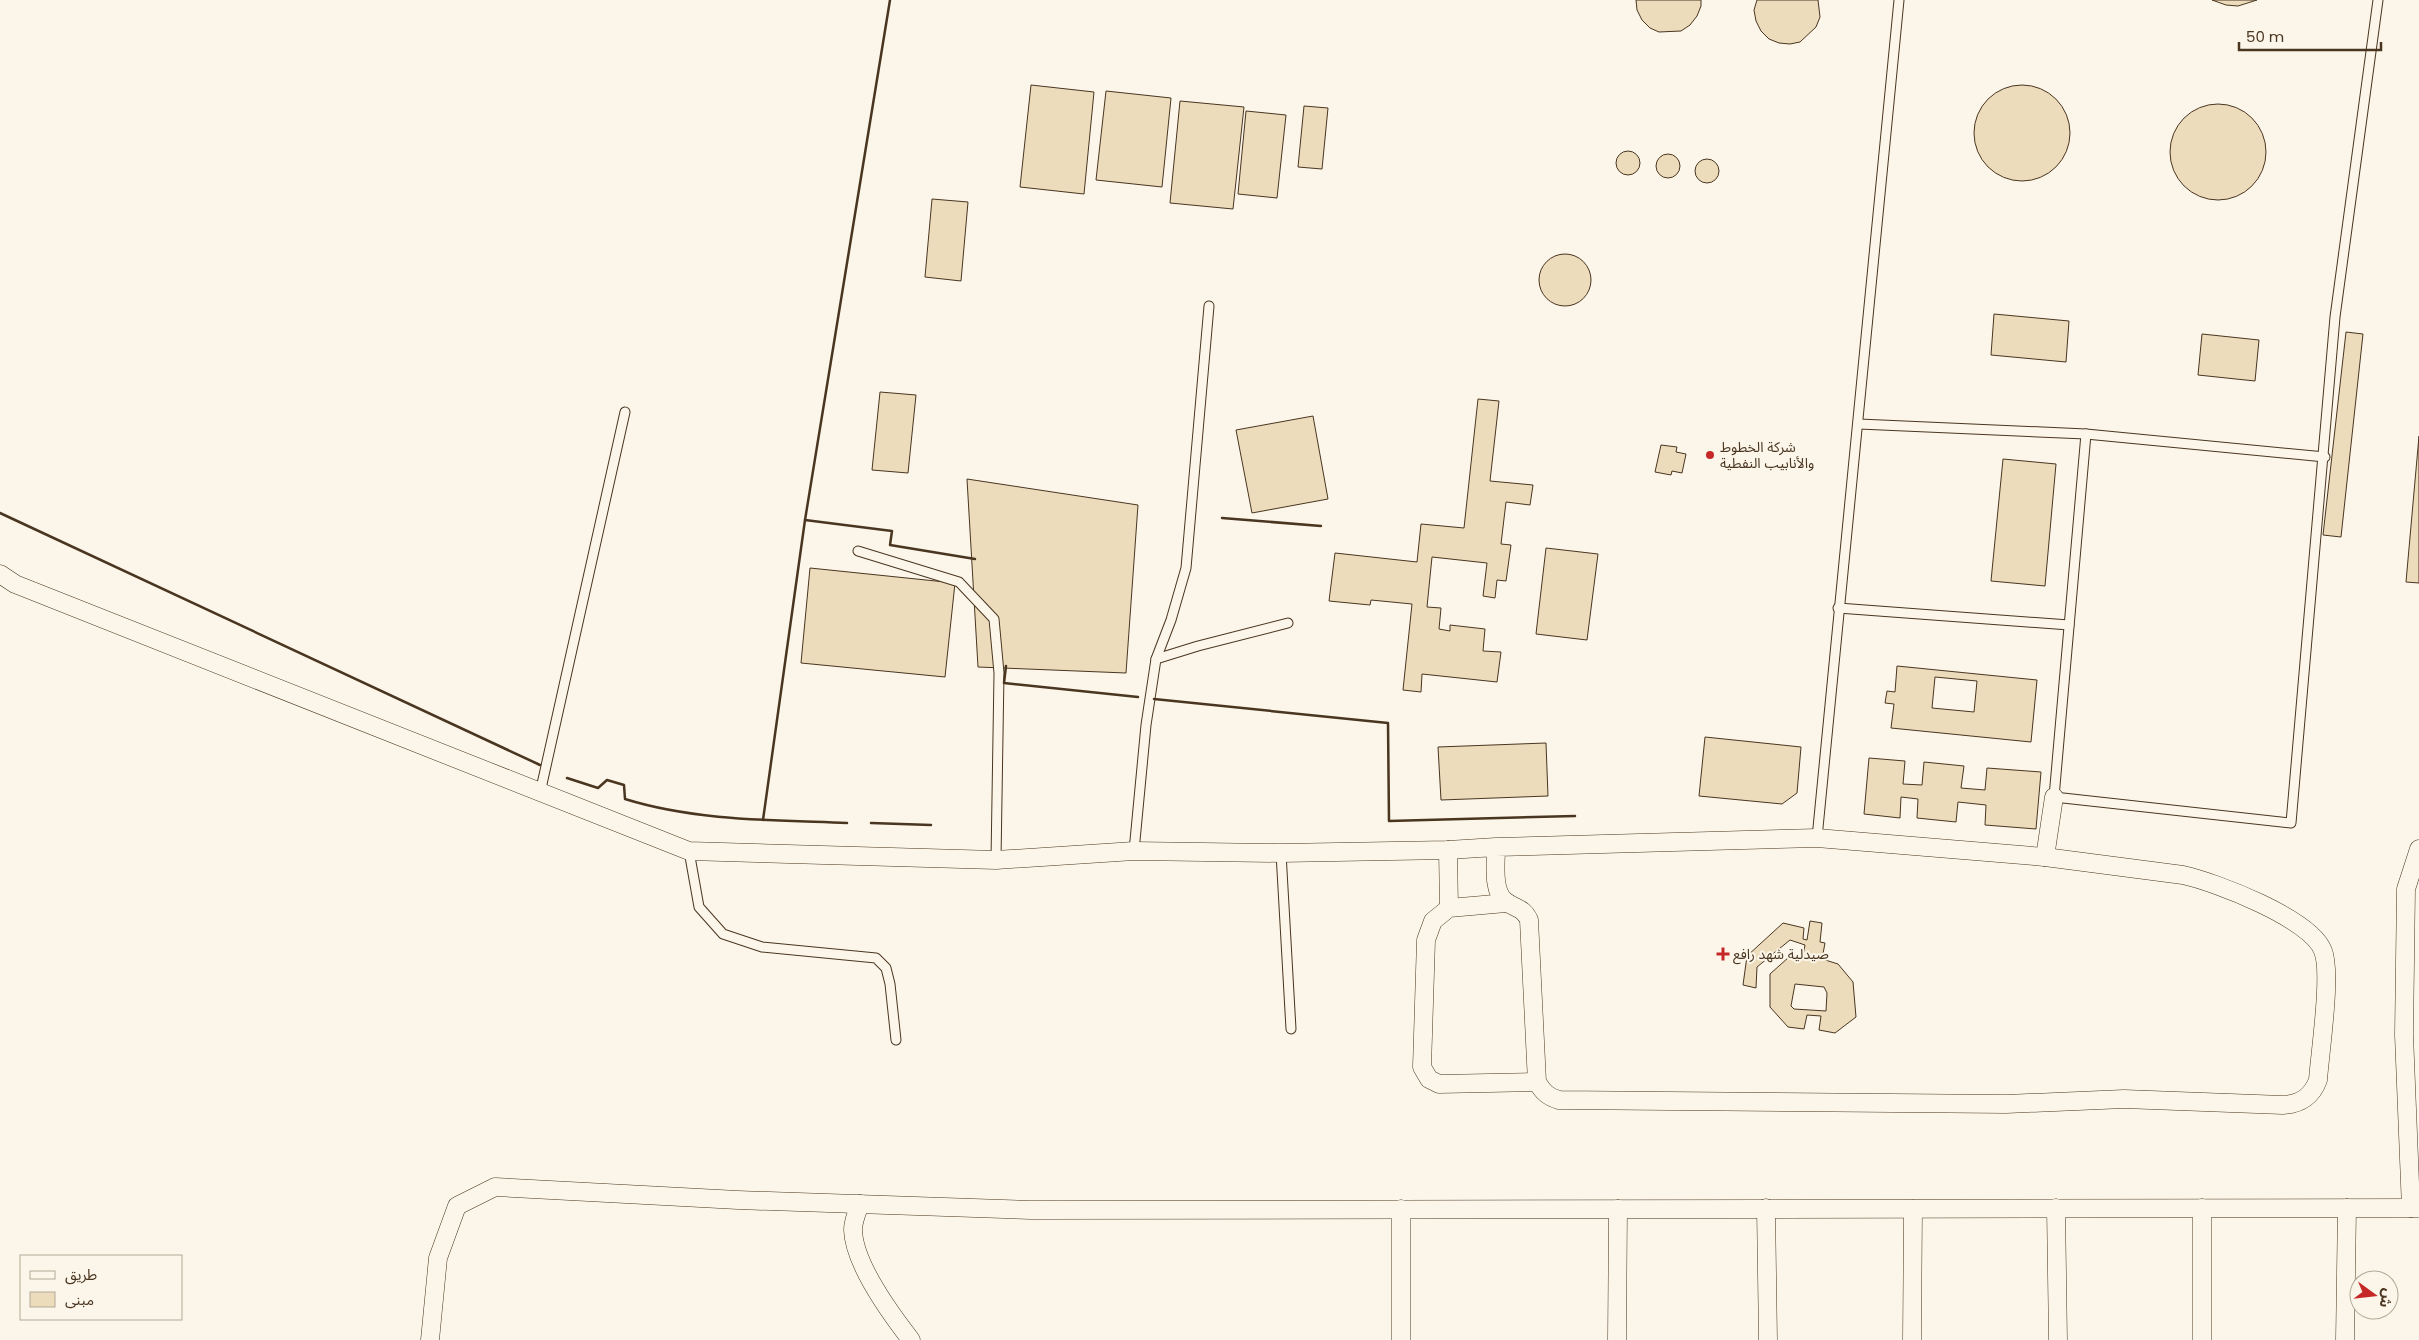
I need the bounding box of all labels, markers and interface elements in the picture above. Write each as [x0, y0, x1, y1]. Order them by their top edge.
scale bar [2239, 20, 2382, 52]
text: 50 m [2246, 26, 2284, 47]
place label: شركة الخطوط والأنابيب النفطية [1720, 437, 1814, 473]
marker: شركة الخطوط والأنابيب النفطية [1704, 449, 1716, 461]
place label: صيدلية شهد رافع [1733, 944, 1829, 965]
marker: صيدلية شهد رافع [1717, 948, 1729, 960]
legend [20, 1255, 182, 1320]
text: طريق [65, 1264, 97, 1285]
north arrow [2349, 1270, 2399, 1320]
text: ش [2374, 1287, 2399, 1310]
text: مبنى [65, 1289, 94, 1310]

